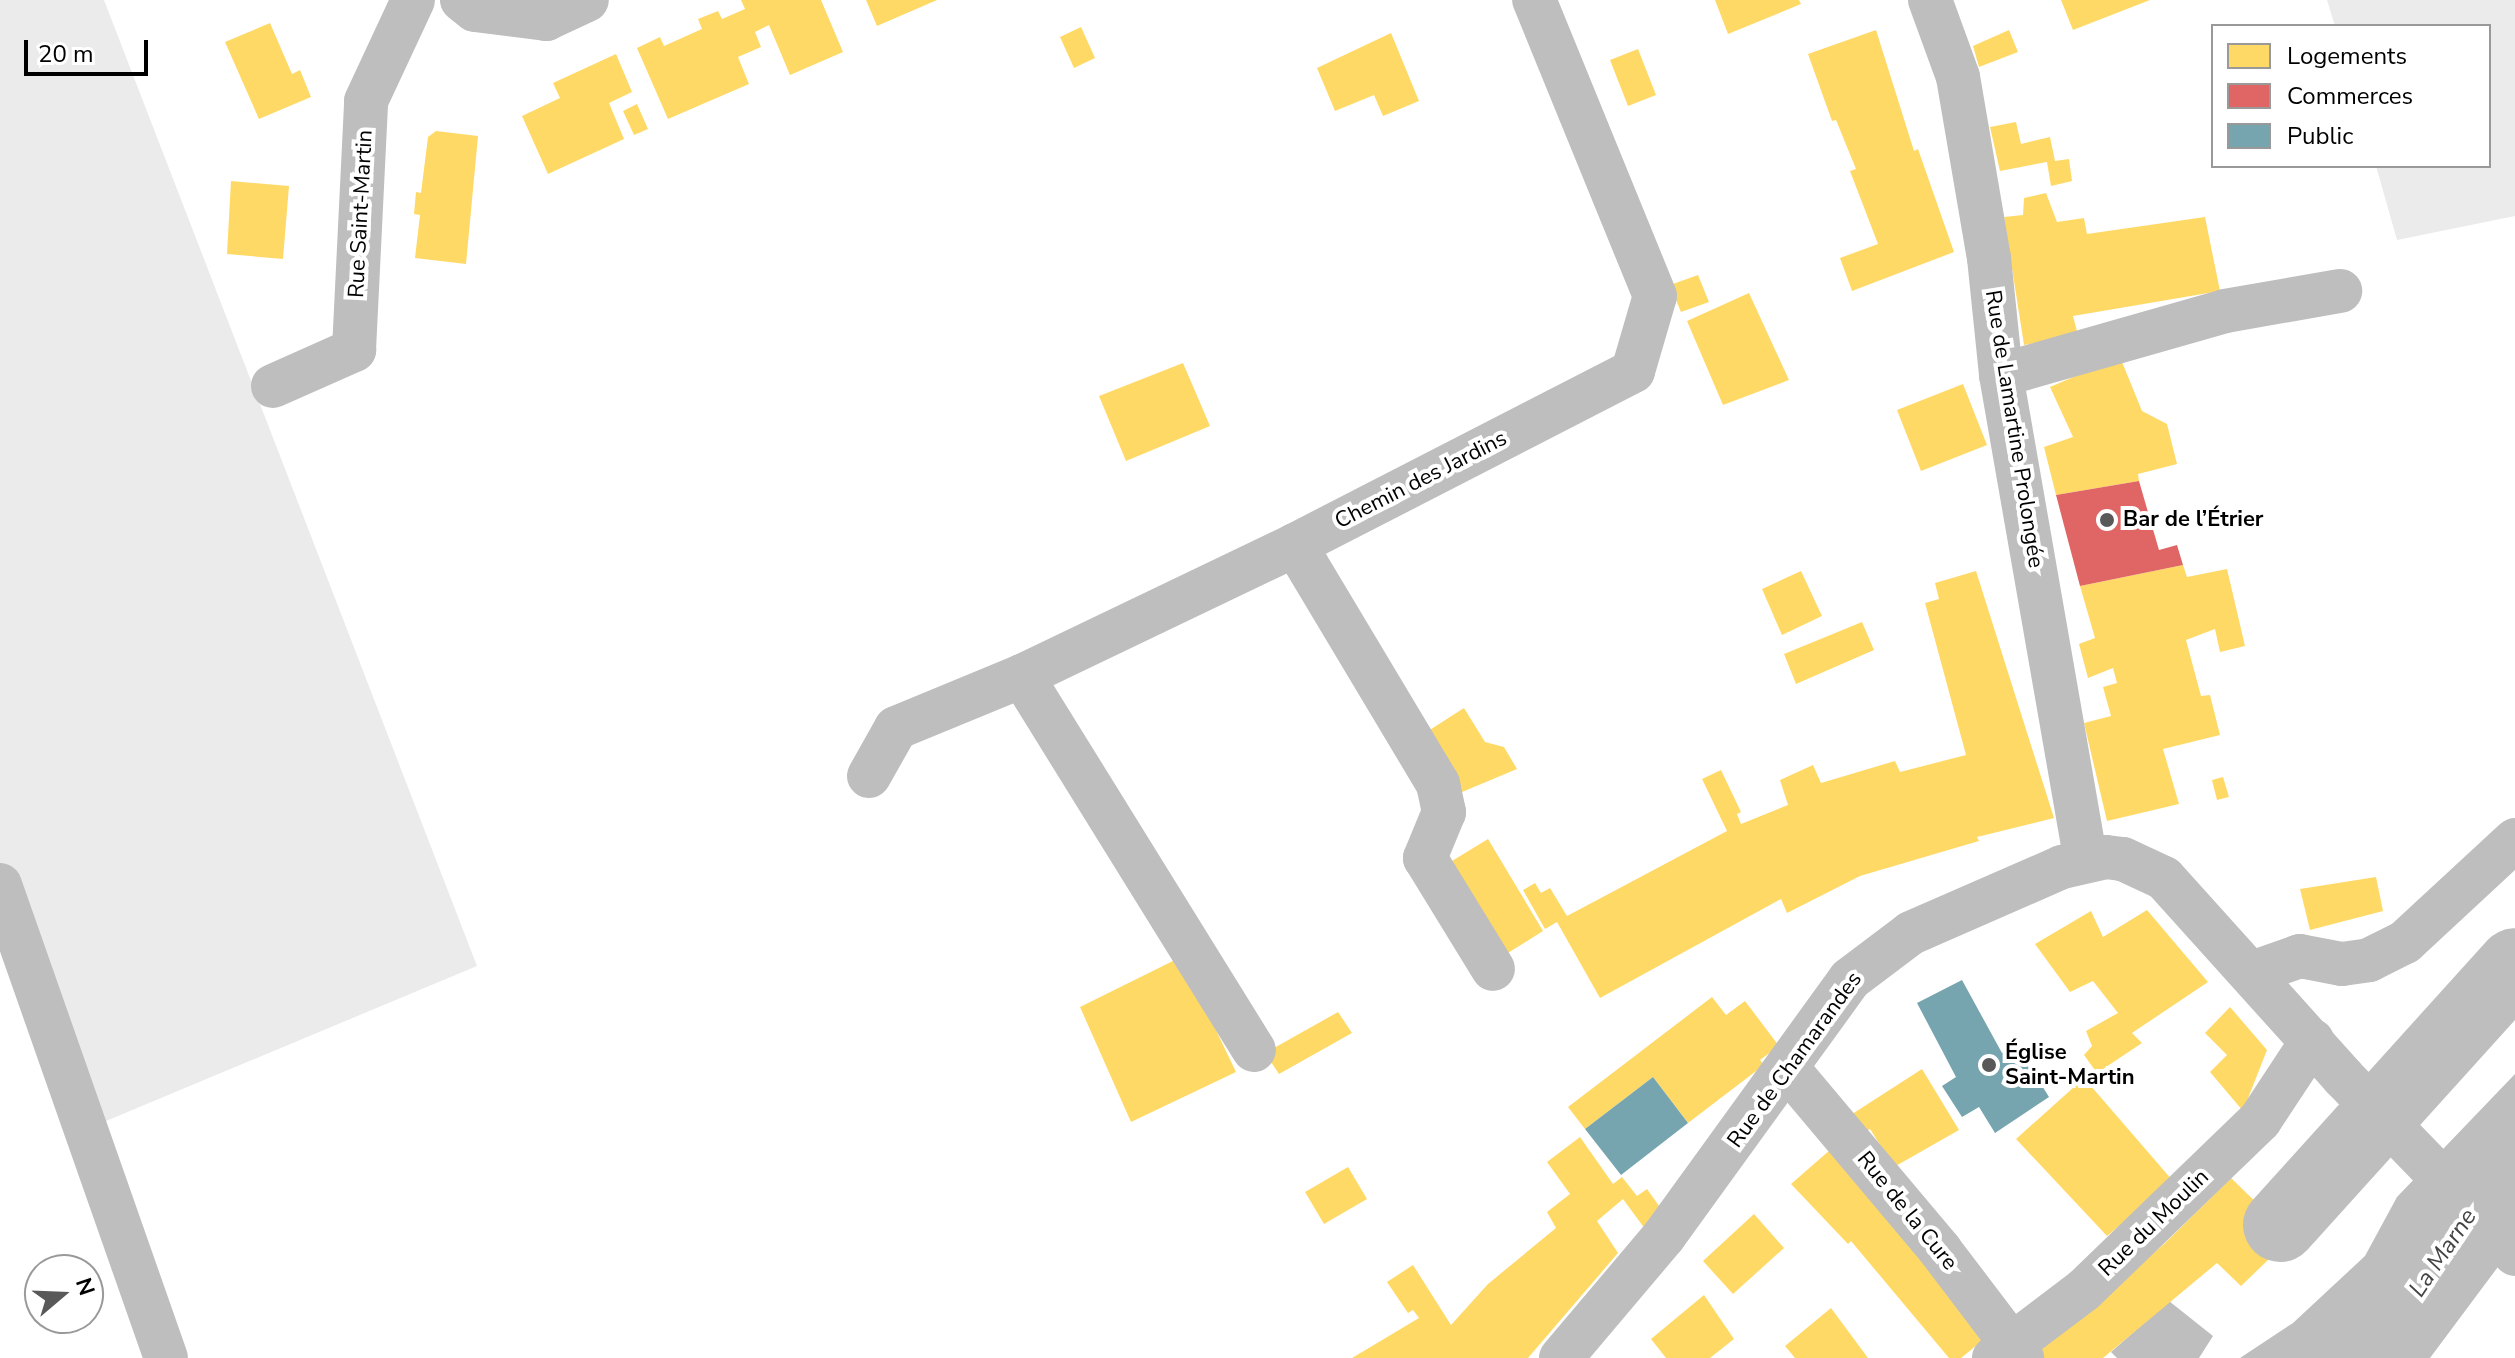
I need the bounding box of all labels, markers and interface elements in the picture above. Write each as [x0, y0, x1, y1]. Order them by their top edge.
scale bar [28, 24, 152, 74]
legend [2211, 24, 2491, 168]
text: 20 m [38, 38, 94, 70]
text: Logements [2287, 40, 2407, 72]
text: Commerces [2287, 80, 2413, 112]
text: Public [2287, 120, 2353, 152]
street label: Rue Saint-Martin [343, 129, 379, 299]
street label: Rue de Lamartine Prolongée [1979, 288, 2049, 570]
street label: Chemin des Jardins [1331, 425, 1511, 535]
place label: Bar de l’Étrier [2123, 507, 2263, 533]
marker: Bar de l’Étrier [2098, 511, 2116, 529]
street label: Rue de Chamarandes [1722, 967, 1868, 1153]
place label: Église Saint-Martin [2005, 1039, 2135, 1090]
marker: Église Saint-Martin [1980, 1056, 1998, 1074]
street label: Rue de la Cure [1851, 1146, 1963, 1276]
street label: Rue du Moulin [2093, 1164, 2215, 1282]
water label: La Marne [2403, 1203, 2483, 1303]
north arrow [24, 1254, 104, 1334]
text: N [68, 1274, 102, 1300]

